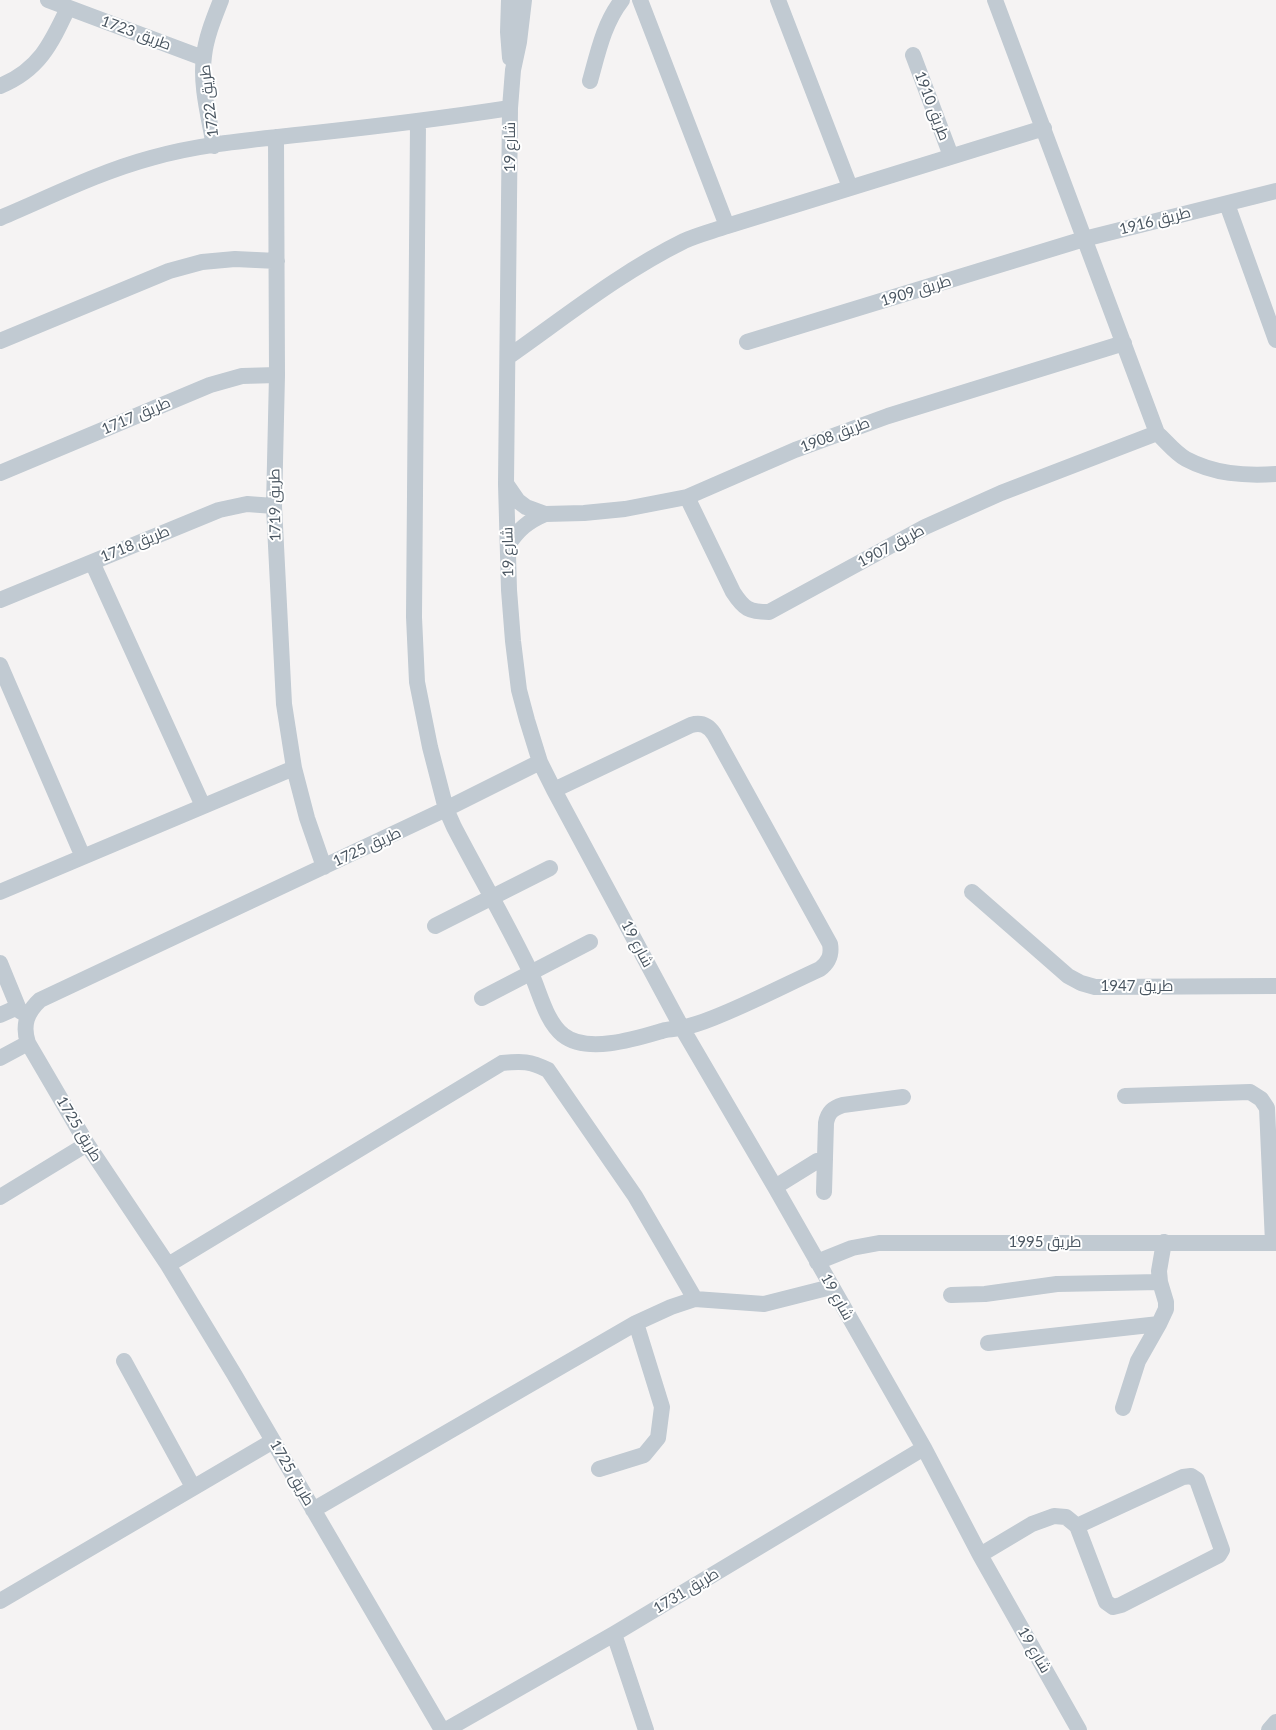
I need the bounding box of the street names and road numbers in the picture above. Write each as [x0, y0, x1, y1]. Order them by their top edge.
street label: طريق 1723 [99, 12, 173, 54]
street label: طريق 1722 [196, 64, 222, 138]
street label: طريق 1910 [911, 69, 953, 143]
street label: شارع 19 [501, 122, 519, 172]
street label: طريق 1916 [1117, 203, 1193, 239]
street label: طريق 1909 [879, 272, 953, 310]
street label: طريق 1717 [99, 393, 173, 439]
street label: طريق 1908 [798, 414, 872, 456]
street label: طريق 1719 [265, 468, 285, 542]
street label: طريق 1907 [855, 521, 927, 571]
street label: طريق 1718 [98, 522, 172, 566]
street label: شارع 19 [499, 527, 517, 577]
street label: طريق 1725 [330, 823, 404, 871]
street label: شارع 19 [617, 918, 657, 970]
street label: طريق 1947 [1101, 977, 1173, 995]
street label: طريق 1725 [53, 1093, 105, 1165]
street label: طريق 1995 [1009, 1233, 1081, 1251]
street label: شارع 19 [817, 1271, 857, 1323]
street label: طريق 1725 [266, 1437, 318, 1509]
street label: طريق 1731 [650, 1565, 722, 1617]
street label: شارع 19 [1014, 1624, 1054, 1676]

